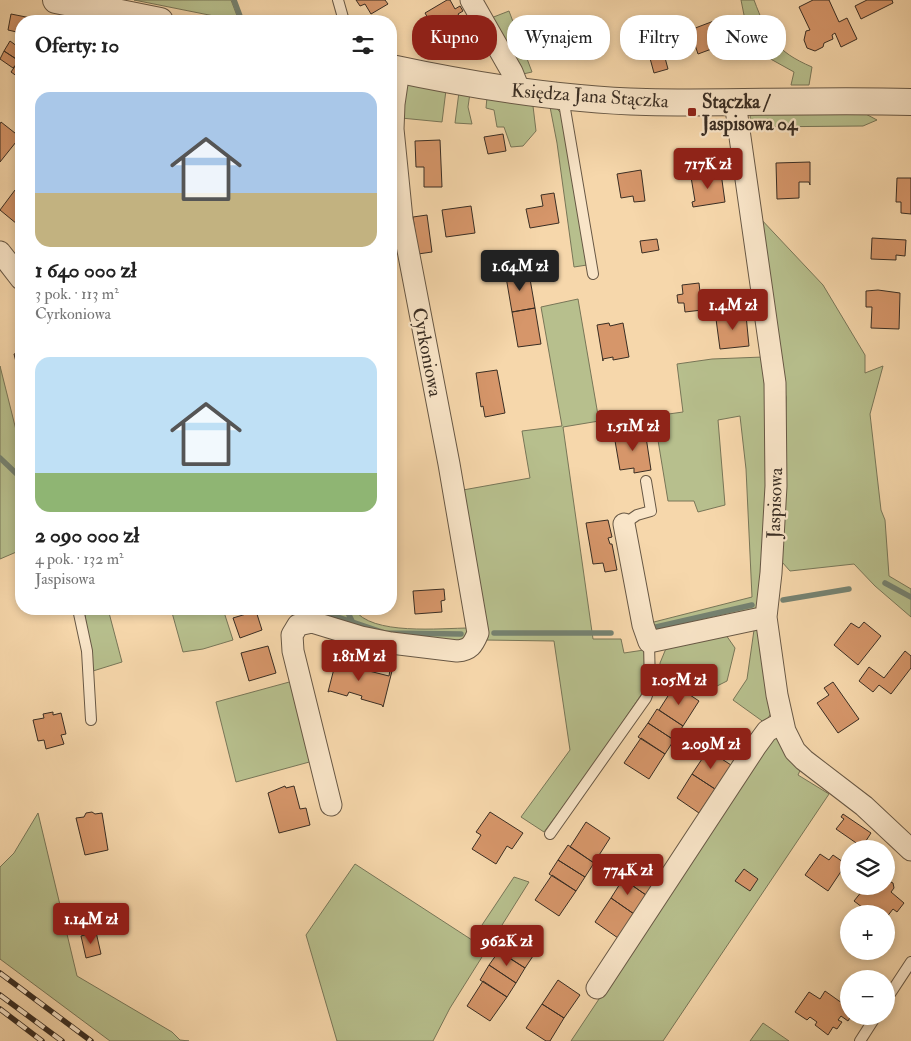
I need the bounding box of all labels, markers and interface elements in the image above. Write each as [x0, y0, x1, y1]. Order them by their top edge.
chip: Kupno [412, 15, 497, 60]
chip: Wynajem [507, 15, 610, 60]
chip: Filtry [620, 15, 697, 60]
chip: Nowe [707, 15, 786, 60]
icon: filters [349, 31, 377, 59]
text: Oferty: 10 [35, 32, 119, 59]
street label: Księdza Jana Stączka [510, 79, 670, 113]
place label: Stączka / Jaspisowa 04 [701, 90, 799, 137]
marker: Stączka / Jaspisowa 04 [686, 106, 698, 118]
icon: home [161, 124, 251, 214]
pin: 717K zł [662, 148, 754, 190]
text: 717K zł [685, 154, 731, 174]
pin: 1.64M zł [468, 250, 572, 292]
text: 1.64M zł [492, 256, 548, 276]
text: 1 640 000 zł [35, 257, 136, 284]
text: 3 pok. · 113 m² [35, 284, 119, 304]
pin: 1.4M zł [687, 288, 779, 331]
text: 1.4M zł [709, 295, 757, 315]
text: Cyrkoniowa [35, 304, 111, 324]
street label: Cyrkoniowa [407, 306, 447, 399]
icon: home [161, 389, 251, 479]
pin: 1.51M zł [581, 410, 685, 452]
text: 1.51M zł [607, 416, 659, 436]
street label: Jaspisowa [762, 467, 789, 540]
text: 2 090 000 zł [35, 522, 139, 549]
text: 4 pok. · 132 m² [35, 549, 124, 569]
text: Jaspisowa [35, 569, 95, 589]
pin: 1.81M zł [307, 640, 411, 682]
text: 1.81M zł [333, 646, 385, 666]
pin: 1.05M zł [627, 664, 731, 706]
text: 1.05M zł [652, 670, 706, 690]
pin: 2.09M zł [659, 728, 763, 770]
text: 2.09M zł [682, 734, 740, 754]
map controls [840, 840, 895, 1025]
button: layers [840, 840, 895, 895]
pin: 774K zł [582, 854, 674, 896]
text: 774K zł [603, 860, 653, 880]
pin: 1.14M zł [39, 902, 143, 945]
button: + [840, 905, 895, 960]
text: 1.14M zł [64, 909, 118, 929]
pin: 962K zł [461, 924, 553, 967]
text: 962K zł [482, 931, 532, 951]
button: − [840, 970, 895, 1025]

